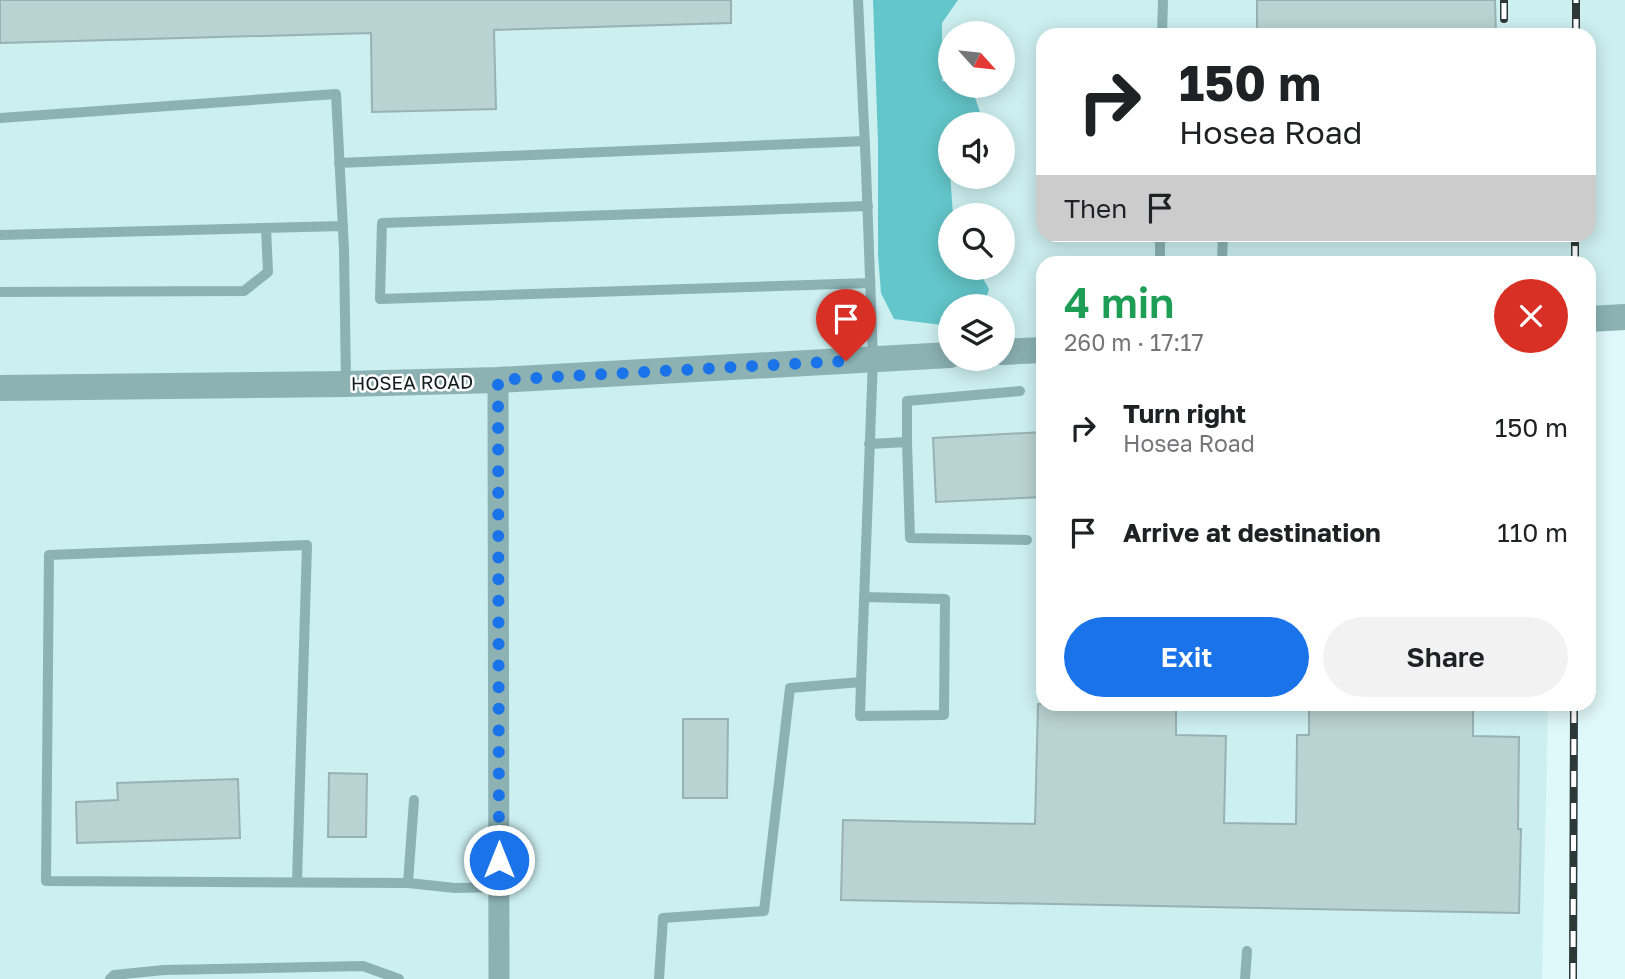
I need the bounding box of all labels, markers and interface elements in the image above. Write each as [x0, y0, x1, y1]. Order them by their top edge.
north arrow [938, 21, 1015, 98]
map controls [938, 21, 1015, 371]
text: 150 m [1179, 53, 1321, 112]
icon: right [1064, 56, 1155, 147]
button: sound [938, 112, 1015, 189]
text: Hosea Road [1179, 113, 1363, 151]
icon: arrive [1141, 189, 1179, 227]
text: Then [1064, 193, 1127, 224]
button: search [938, 203, 1015, 280]
text: 4 min [1064, 277, 1174, 327]
button: close [1494, 279, 1568, 353]
pin [816, 289, 876, 361]
button: layers [938, 294, 1015, 371]
icon: arrive [827, 300, 865, 338]
text: 260 m · 17:17 [1064, 328, 1204, 356]
street label: HOSEA ROAD [351, 369, 473, 395]
text: Turn right [1123, 398, 1246, 429]
icon: right [1064, 409, 1102, 447]
text: 150 m [1495, 412, 1568, 443]
text: Hosea Road [1123, 429, 1255, 457]
icon: arrive [1064, 514, 1102, 552]
text: Arrive at destination [1123, 517, 1381, 548]
text: 110 m [1497, 517, 1568, 548]
button: Exit [1064, 617, 1309, 697]
button: Share [1323, 617, 1568, 697]
position arrow [462, 823, 536, 897]

